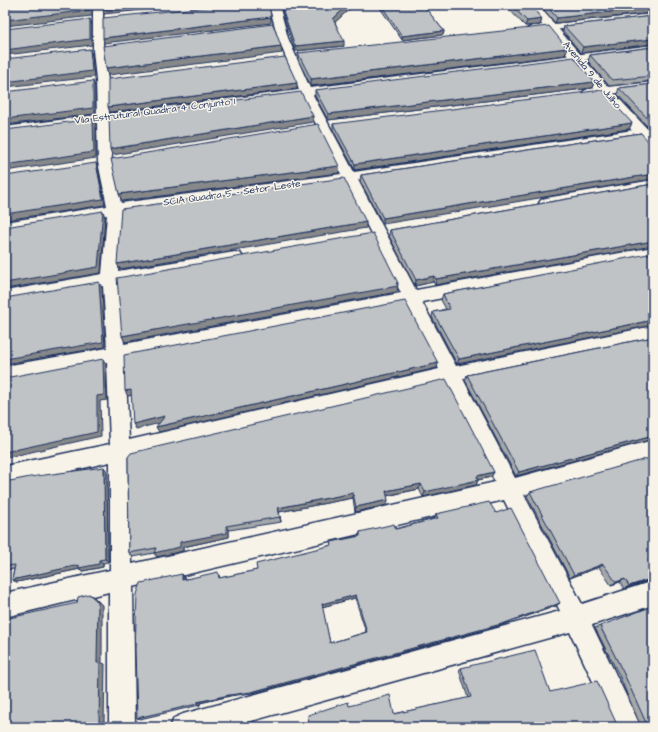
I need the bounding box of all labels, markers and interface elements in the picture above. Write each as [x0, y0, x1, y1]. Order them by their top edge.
street label: Avenida 9 de Julho [559, 38, 625, 112]
street label: Vila Estrutural Quadra 4 Conjunto 1 [74, 94, 237, 128]
street label: SCIA Quadra 5 - Setor Leste [162, 176, 302, 210]

